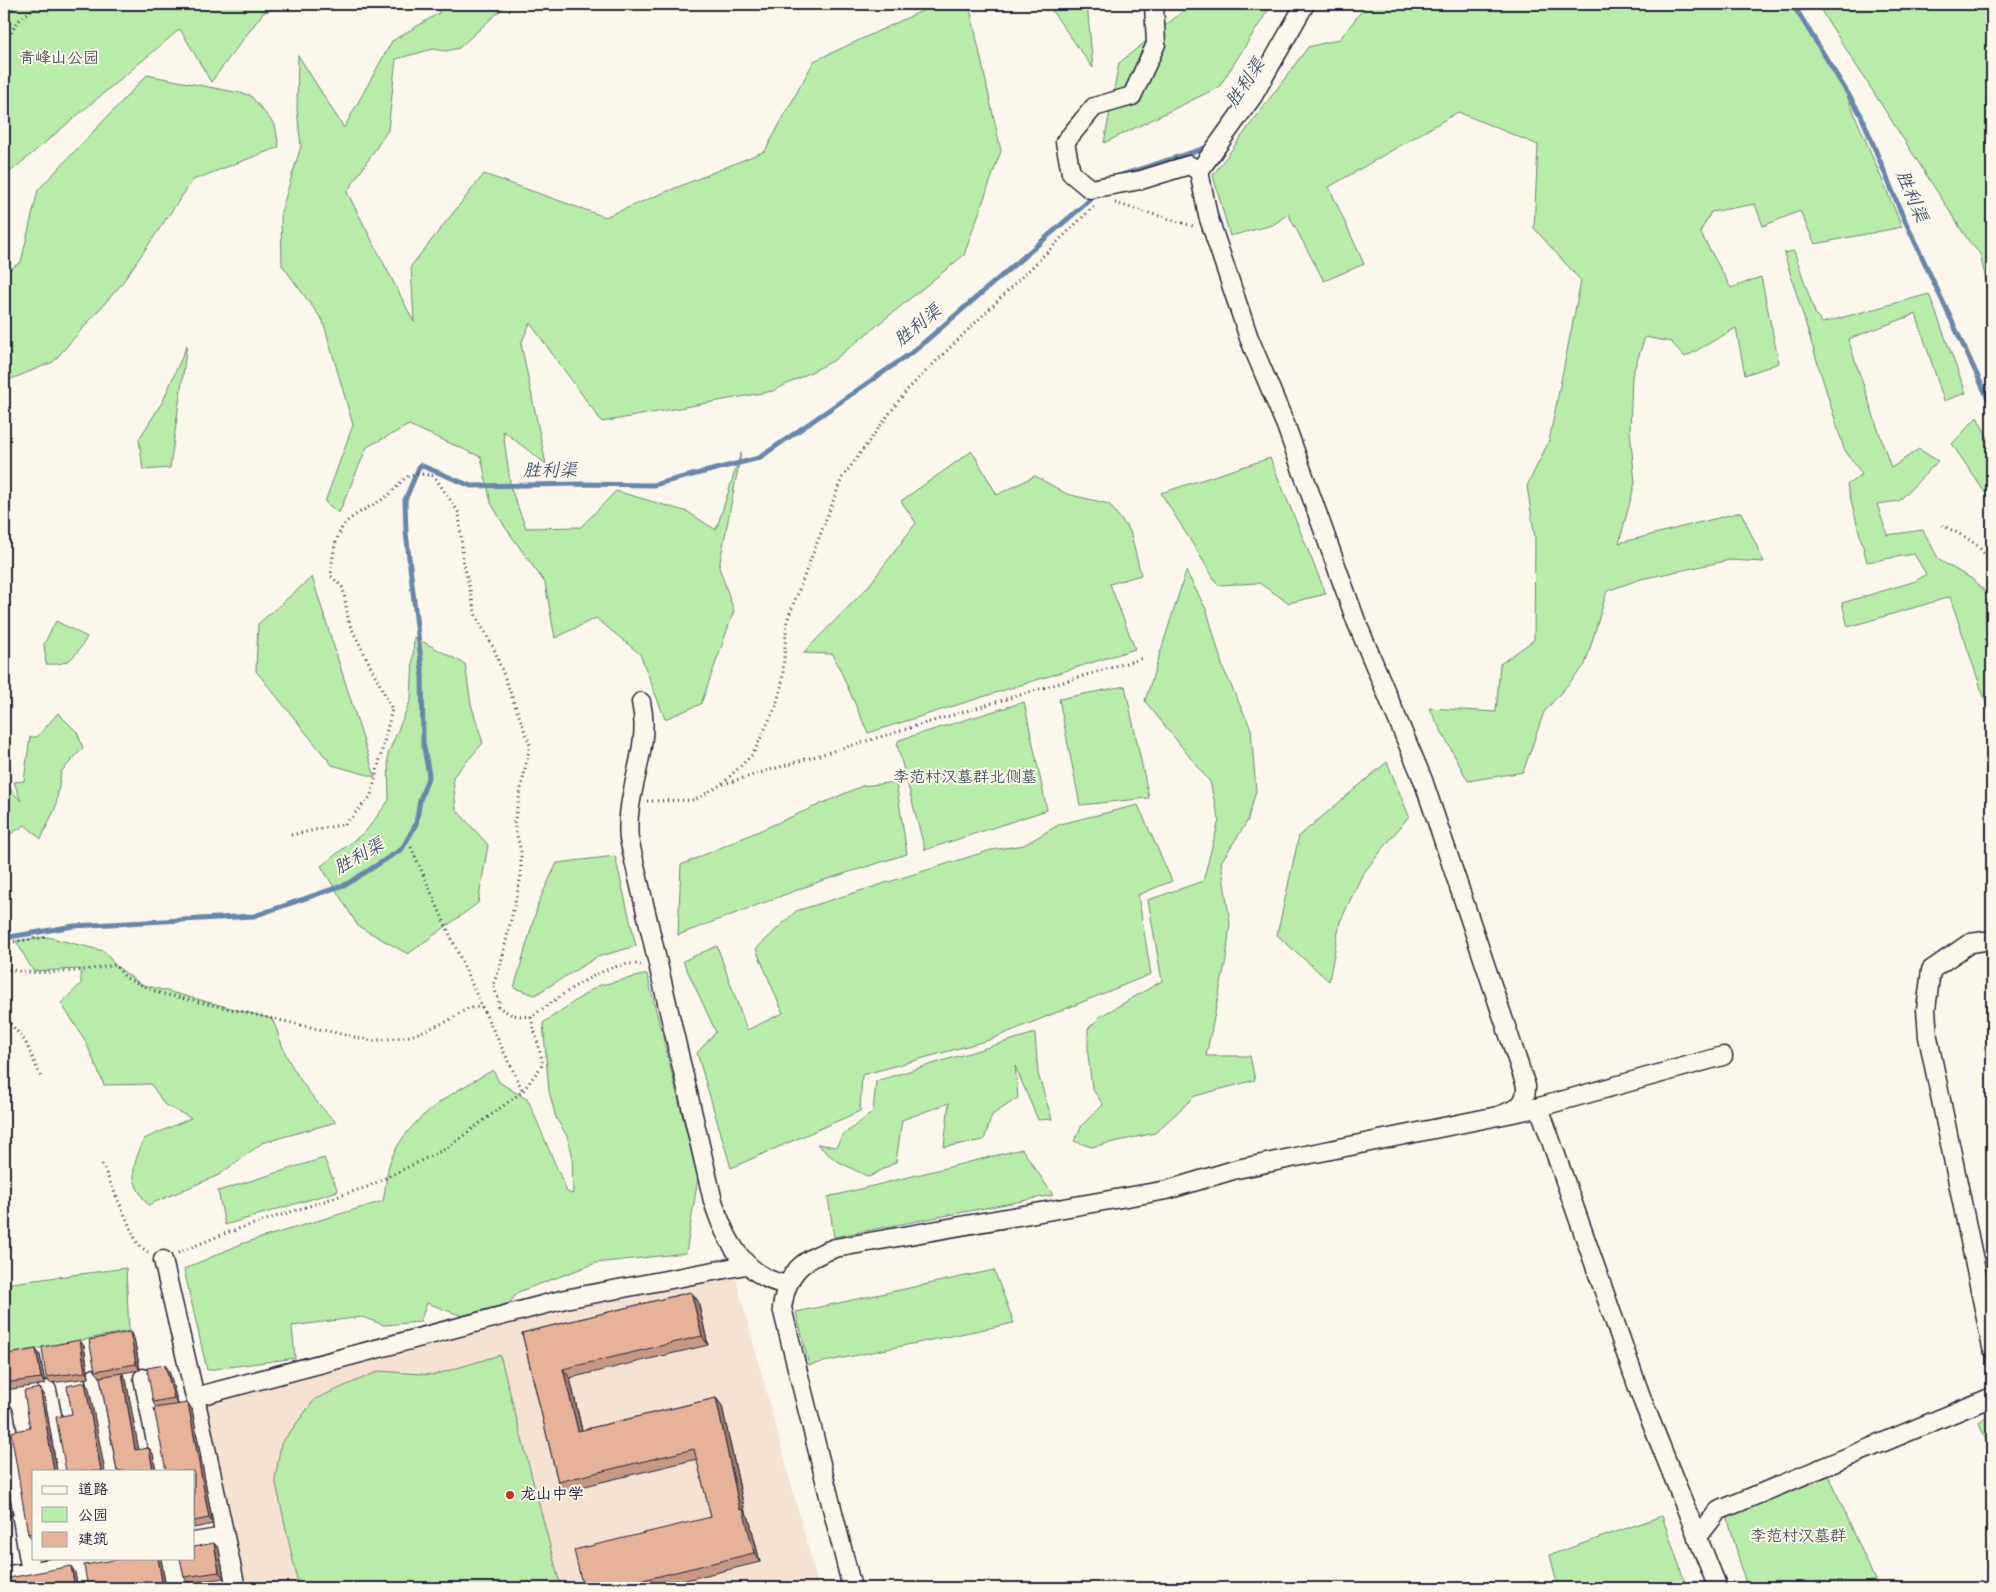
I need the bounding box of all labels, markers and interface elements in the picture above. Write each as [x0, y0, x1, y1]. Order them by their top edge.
park label: 青峰山公园 [19, 48, 99, 71]
water label: 胜利渠 [1222, 53, 1274, 113]
water label: 胜利渠 [1888, 167, 1933, 229]
water label: 胜利渠 [890, 299, 949, 354]
water label: 胜利渠 [523, 460, 579, 485]
park label: 李范村汉墓群北侧墓 [893, 767, 1037, 790]
water label: 胜利渠 [330, 833, 391, 882]
legend [32, 1470, 195, 1560]
text: 道路 [78, 1480, 108, 1502]
place label: 龙山中学 [520, 1484, 584, 1507]
marker: 龙山中学 [504, 1489, 516, 1501]
text: 公园 [78, 1506, 108, 1528]
park label: 李范村汉墓群 [1750, 1526, 1846, 1549]
text: 建筑 [78, 1530, 108, 1552]

